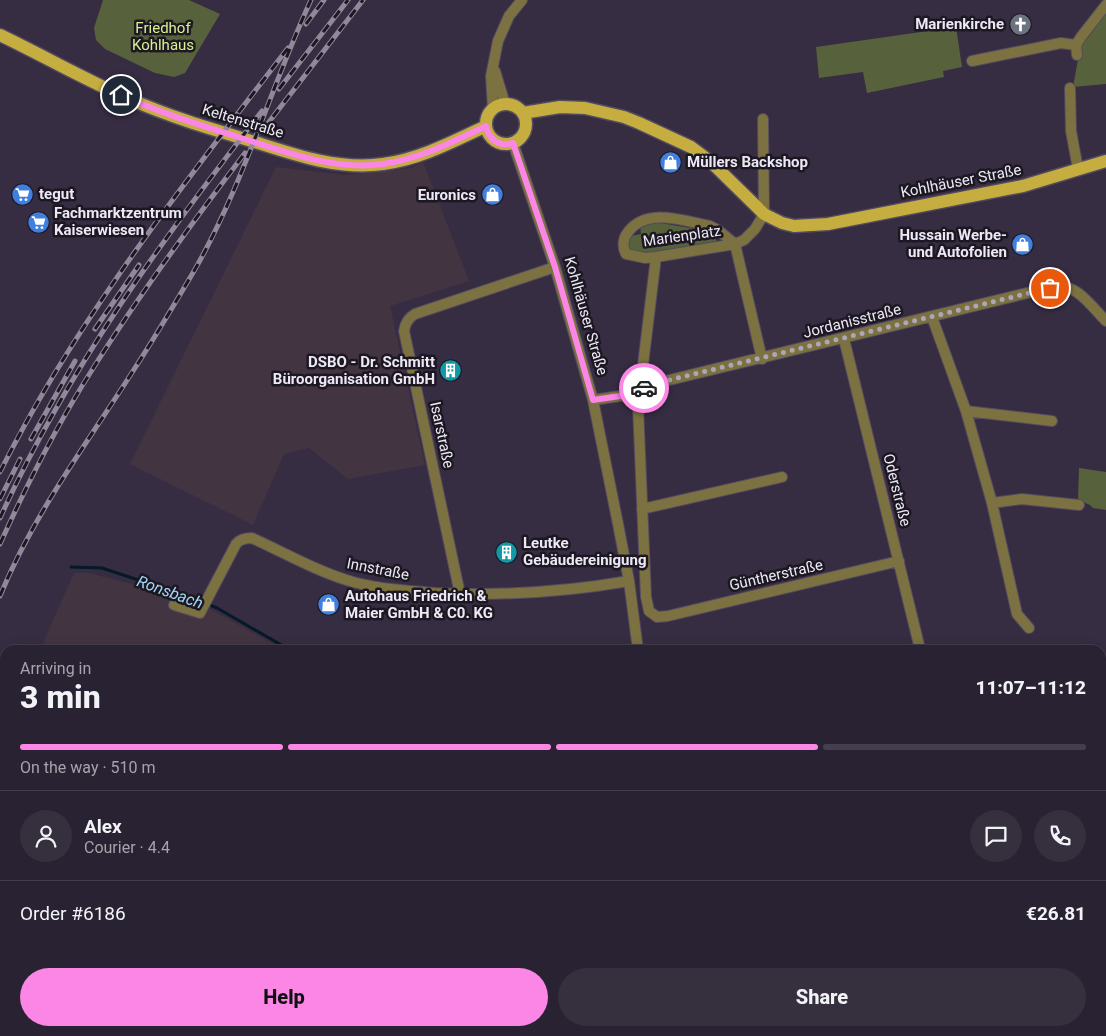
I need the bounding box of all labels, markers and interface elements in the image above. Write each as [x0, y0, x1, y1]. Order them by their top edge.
church icon: Marienkirche [1008, 12, 1032, 36]
place label: Marienkirche [915, 15, 1004, 33]
park label: Friedhof Kohlhaus [132, 19, 194, 54]
pin [100, 74, 142, 116]
icon: home [107, 81, 135, 109]
street label: Keltenstraße [200, 100, 286, 142]
shop icon: Müllers Backshop [659, 150, 683, 174]
place label: Müllers Backshop [687, 153, 808, 171]
street label: Kohlhäuser Straße [899, 160, 1023, 202]
supermarket icon: tegut [11, 182, 35, 206]
shop icon: Euronics [480, 183, 504, 207]
place label: tegut [39, 185, 74, 203]
place label: Euronics [418, 186, 476, 204]
place label: Fachmarktzentrum Kaiserwiesen [54, 204, 182, 239]
supermarket icon: Fachmarktzentrum Kaiserwiesen [26, 210, 50, 234]
street label: Marienplatz [642, 222, 722, 250]
place label: Hussain Werbe- und Autofolien [900, 226, 1007, 261]
shop icon: Hussain Werbe- und Autofolien [1011, 232, 1035, 256]
street label: Kohlhäuser Straße [560, 255, 612, 377]
pin [1029, 267, 1071, 309]
icon: bag [1036, 274, 1064, 302]
street label: Jordanisstraße [801, 300, 903, 342]
place label: DSBO - Dr. Schmitt Büroorganisation GmbH [273, 353, 435, 388]
building icon: DSBO - Dr. Schmitt Büroorganisation GmbH [439, 359, 463, 383]
courier [619, 363, 669, 413]
icon: car [630, 374, 658, 402]
street label: Isarstraße [426, 400, 458, 470]
street label: Oderstraße [879, 452, 915, 528]
place label: Leutke Gebäudereinigung [523, 534, 647, 569]
building icon: Leutke Gebäudereinigung [495, 540, 519, 564]
street label: Innstraße [345, 554, 411, 584]
street label: Güntherstraße [727, 555, 825, 595]
water label: Ronsbach [134, 571, 206, 613]
place label: Autohaus Friedrich & Maier GmbH & C0. KG [345, 587, 493, 622]
shop icon: Autohaus Friedrich & Maier GmbH & C0. KG [317, 593, 341, 617]
text: Arriving in [20, 659, 91, 678]
text: 11:07–11:12 [975, 676, 1086, 699]
text: 3 min [20, 678, 101, 716]
text: On the way · 510 m [20, 758, 156, 777]
button: person [20, 810, 72, 862]
button: chat [970, 810, 1022, 862]
button: phone [1034, 810, 1086, 862]
text: Alex [84, 815, 122, 838]
text: Courier · 4.4 [84, 838, 170, 857]
text: Order #6186 [20, 902, 126, 925]
text: €26.81 [1026, 902, 1086, 925]
button: Help [20, 968, 548, 1026]
button: Share [558, 968, 1086, 1026]

